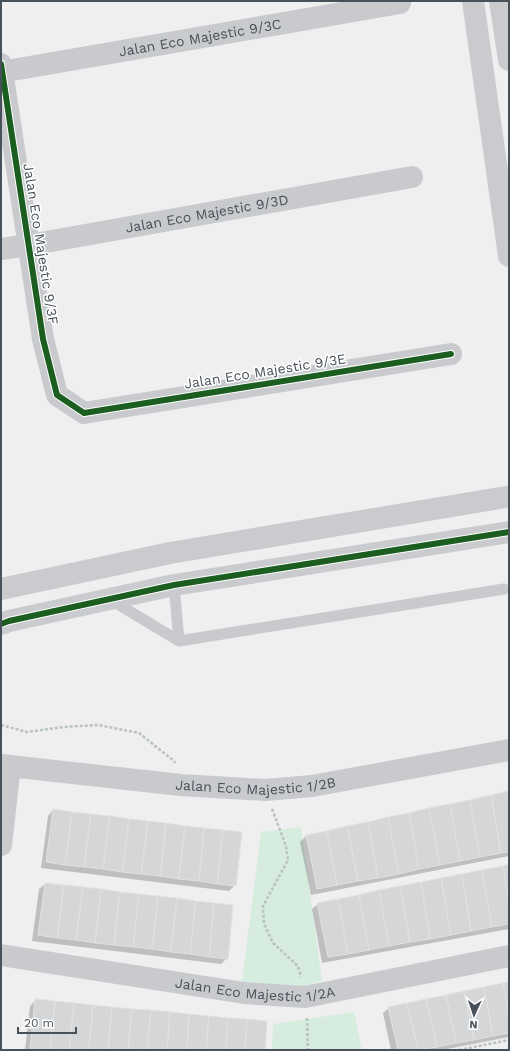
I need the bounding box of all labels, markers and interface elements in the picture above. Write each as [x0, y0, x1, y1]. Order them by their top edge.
street label: Jalan Eco Majestic 9/3C [118, 16, 283, 59]
street label: Jalan Eco Majestic 9/3F [20, 162, 62, 326]
street label: Jalan Eco Majestic 9/3D [124, 191, 290, 236]
street label: Jalan Eco Majestic 9/3E [183, 350, 347, 392]
street label: Jalan Eco Majestic 1/2B [175, 774, 337, 798]
street label: Jalan Eco Majestic 1/2A [174, 974, 336, 1005]
north arrow [454, 995, 494, 1035]
scale bar [18, 1009, 76, 1035]
text: 20 m [24, 1016, 54, 1030]
text: N [469, 1018, 478, 1031]

